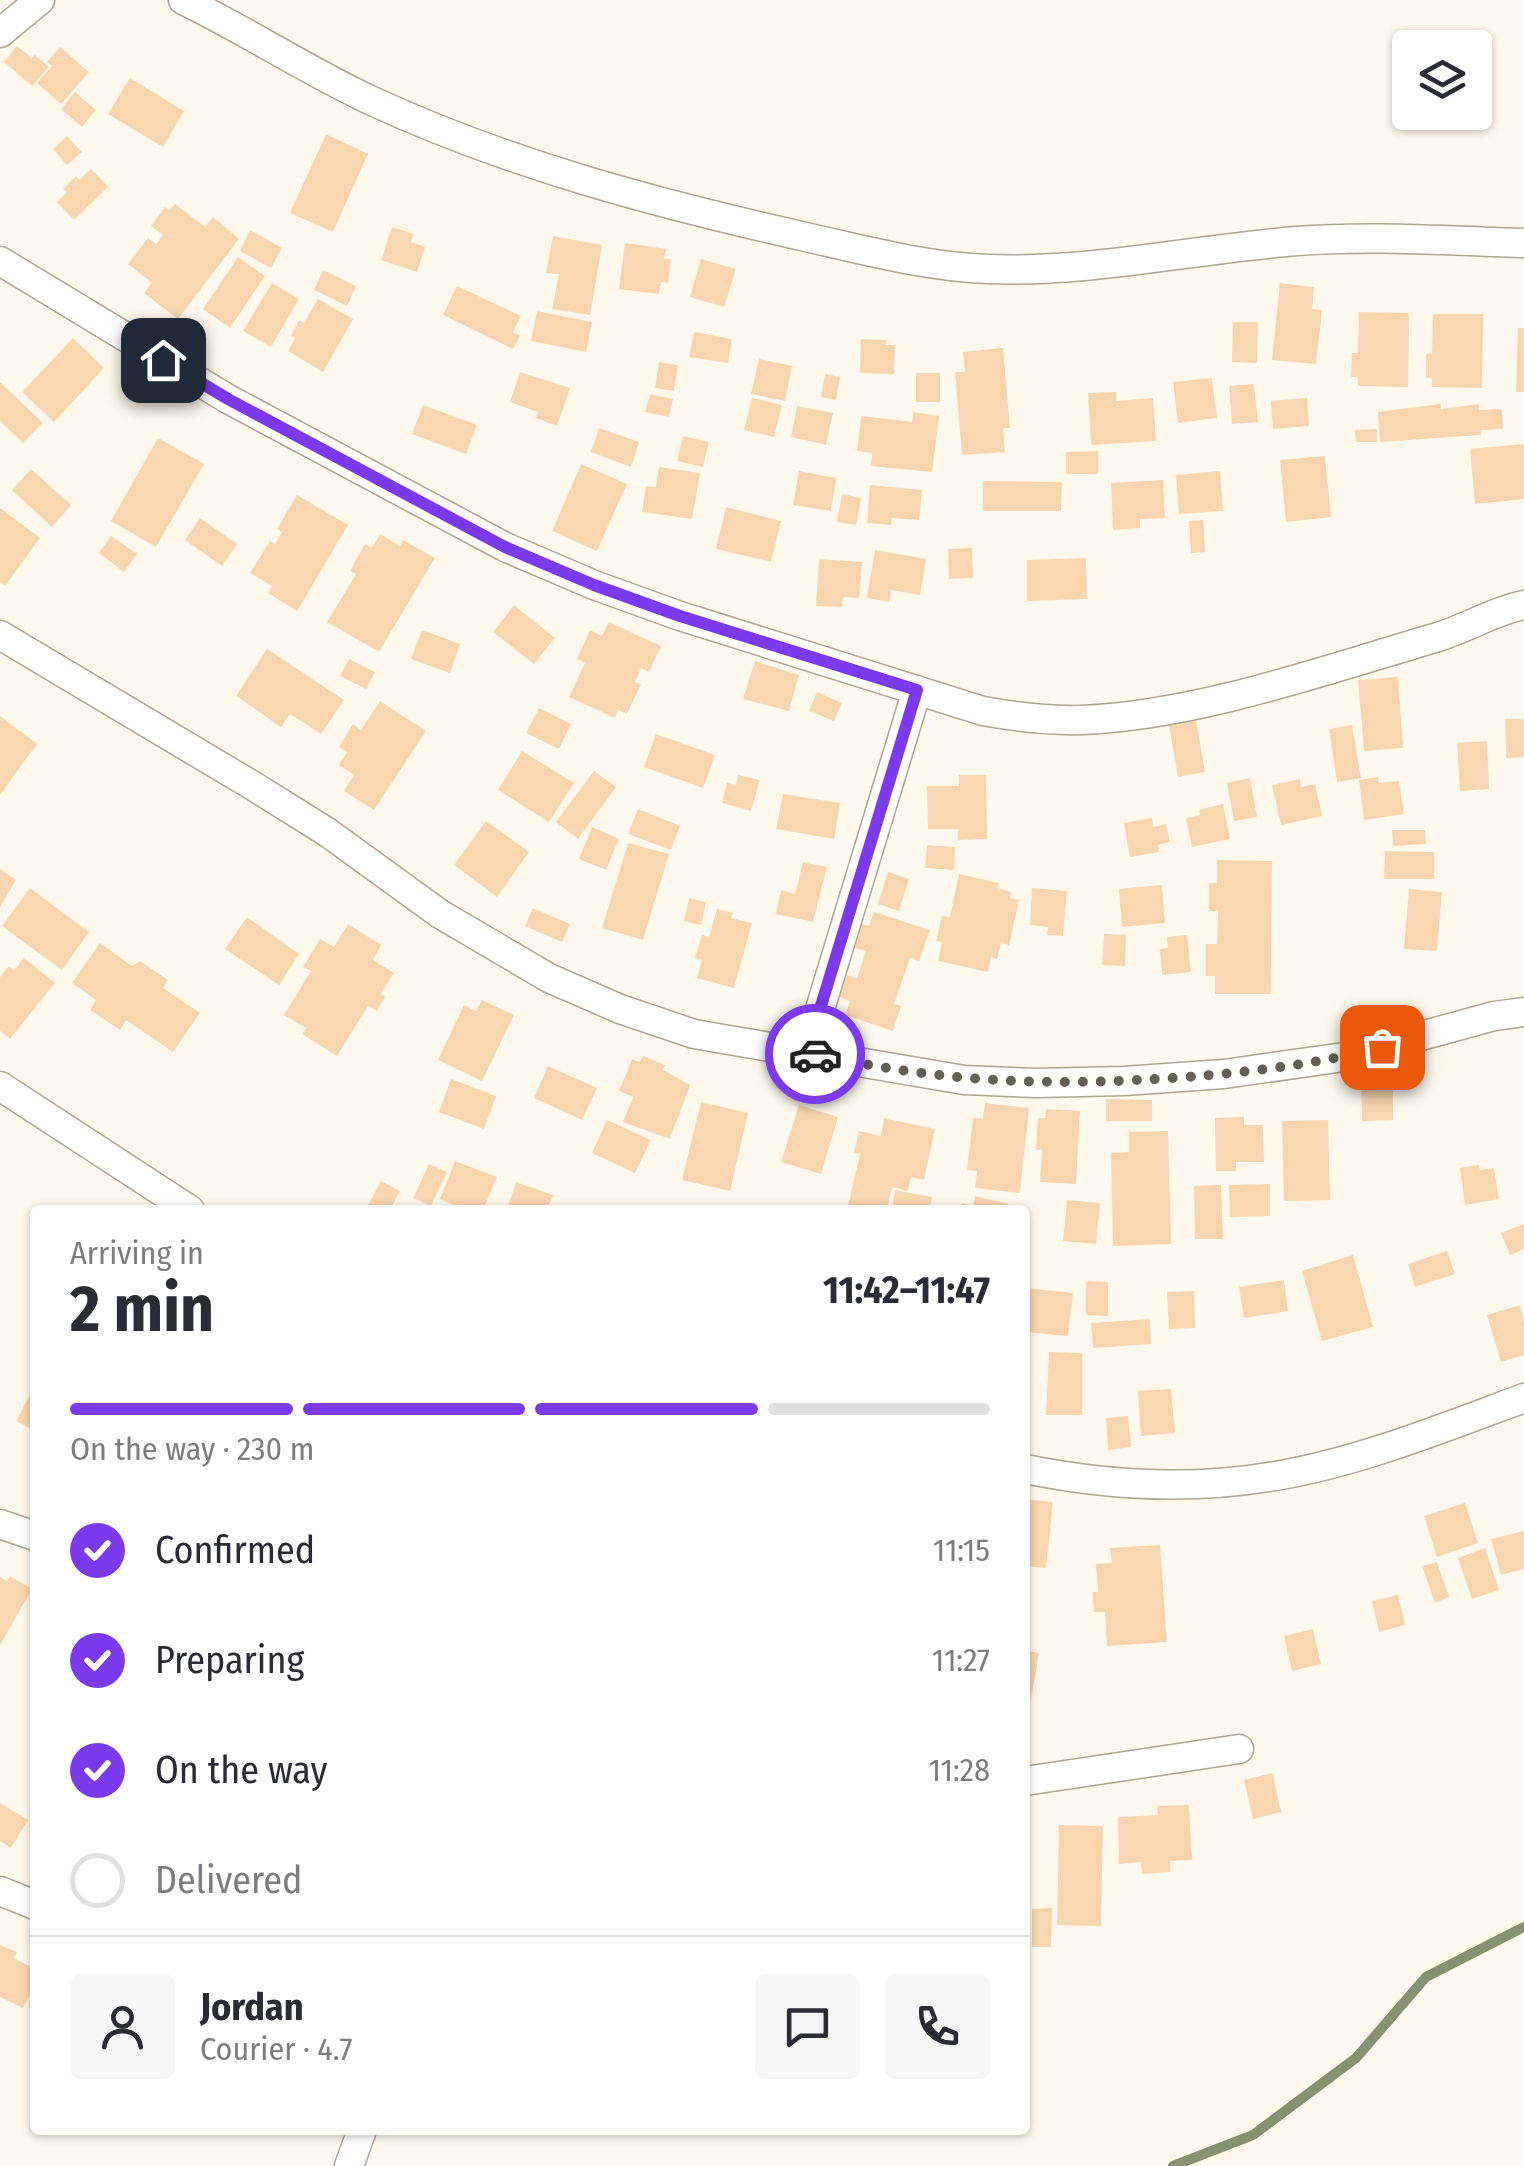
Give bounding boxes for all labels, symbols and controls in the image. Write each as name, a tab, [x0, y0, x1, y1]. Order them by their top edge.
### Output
map controls	[1392, 30, 1492, 130]
button: layers	[1392, 30, 1492, 130]
pin	[121, 318, 206, 403]
icon: home	[136, 333, 191, 388]
courier	[765, 1004, 865, 1104]
pin	[1340, 1005, 1425, 1090]
icon: bag	[1355, 1020, 1410, 1075]
icon: car	[788, 1027, 843, 1082]
text: Arriving in	[70, 1234, 204, 1272]
text: 11:42–11:47	[823, 1267, 990, 1313]
text: 2 min	[70, 1270, 214, 1348]
text: On the way · 230 m	[70, 1430, 314, 1468]
icon: check	[70, 1523, 125, 1578]
text: Confirmed	[155, 1527, 315, 1573]
text: 11:15	[933, 1531, 990, 1569]
icon: check	[70, 1633, 125, 1688]
text: Preparing	[155, 1637, 304, 1683]
text: 11:27	[932, 1641, 990, 1679]
icon: check	[70, 1743, 125, 1798]
text: On the way	[155, 1747, 327, 1793]
text: 11:28	[929, 1751, 990, 1789]
text: Delivered	[155, 1857, 302, 1903]
button: person	[70, 1974, 175, 2079]
button: chat	[755, 1974, 860, 2079]
button: phone	[885, 1974, 990, 2079]
text: Jordan	[200, 1984, 304, 2030]
text: Courier · 4.7	[200, 2030, 352, 2068]

